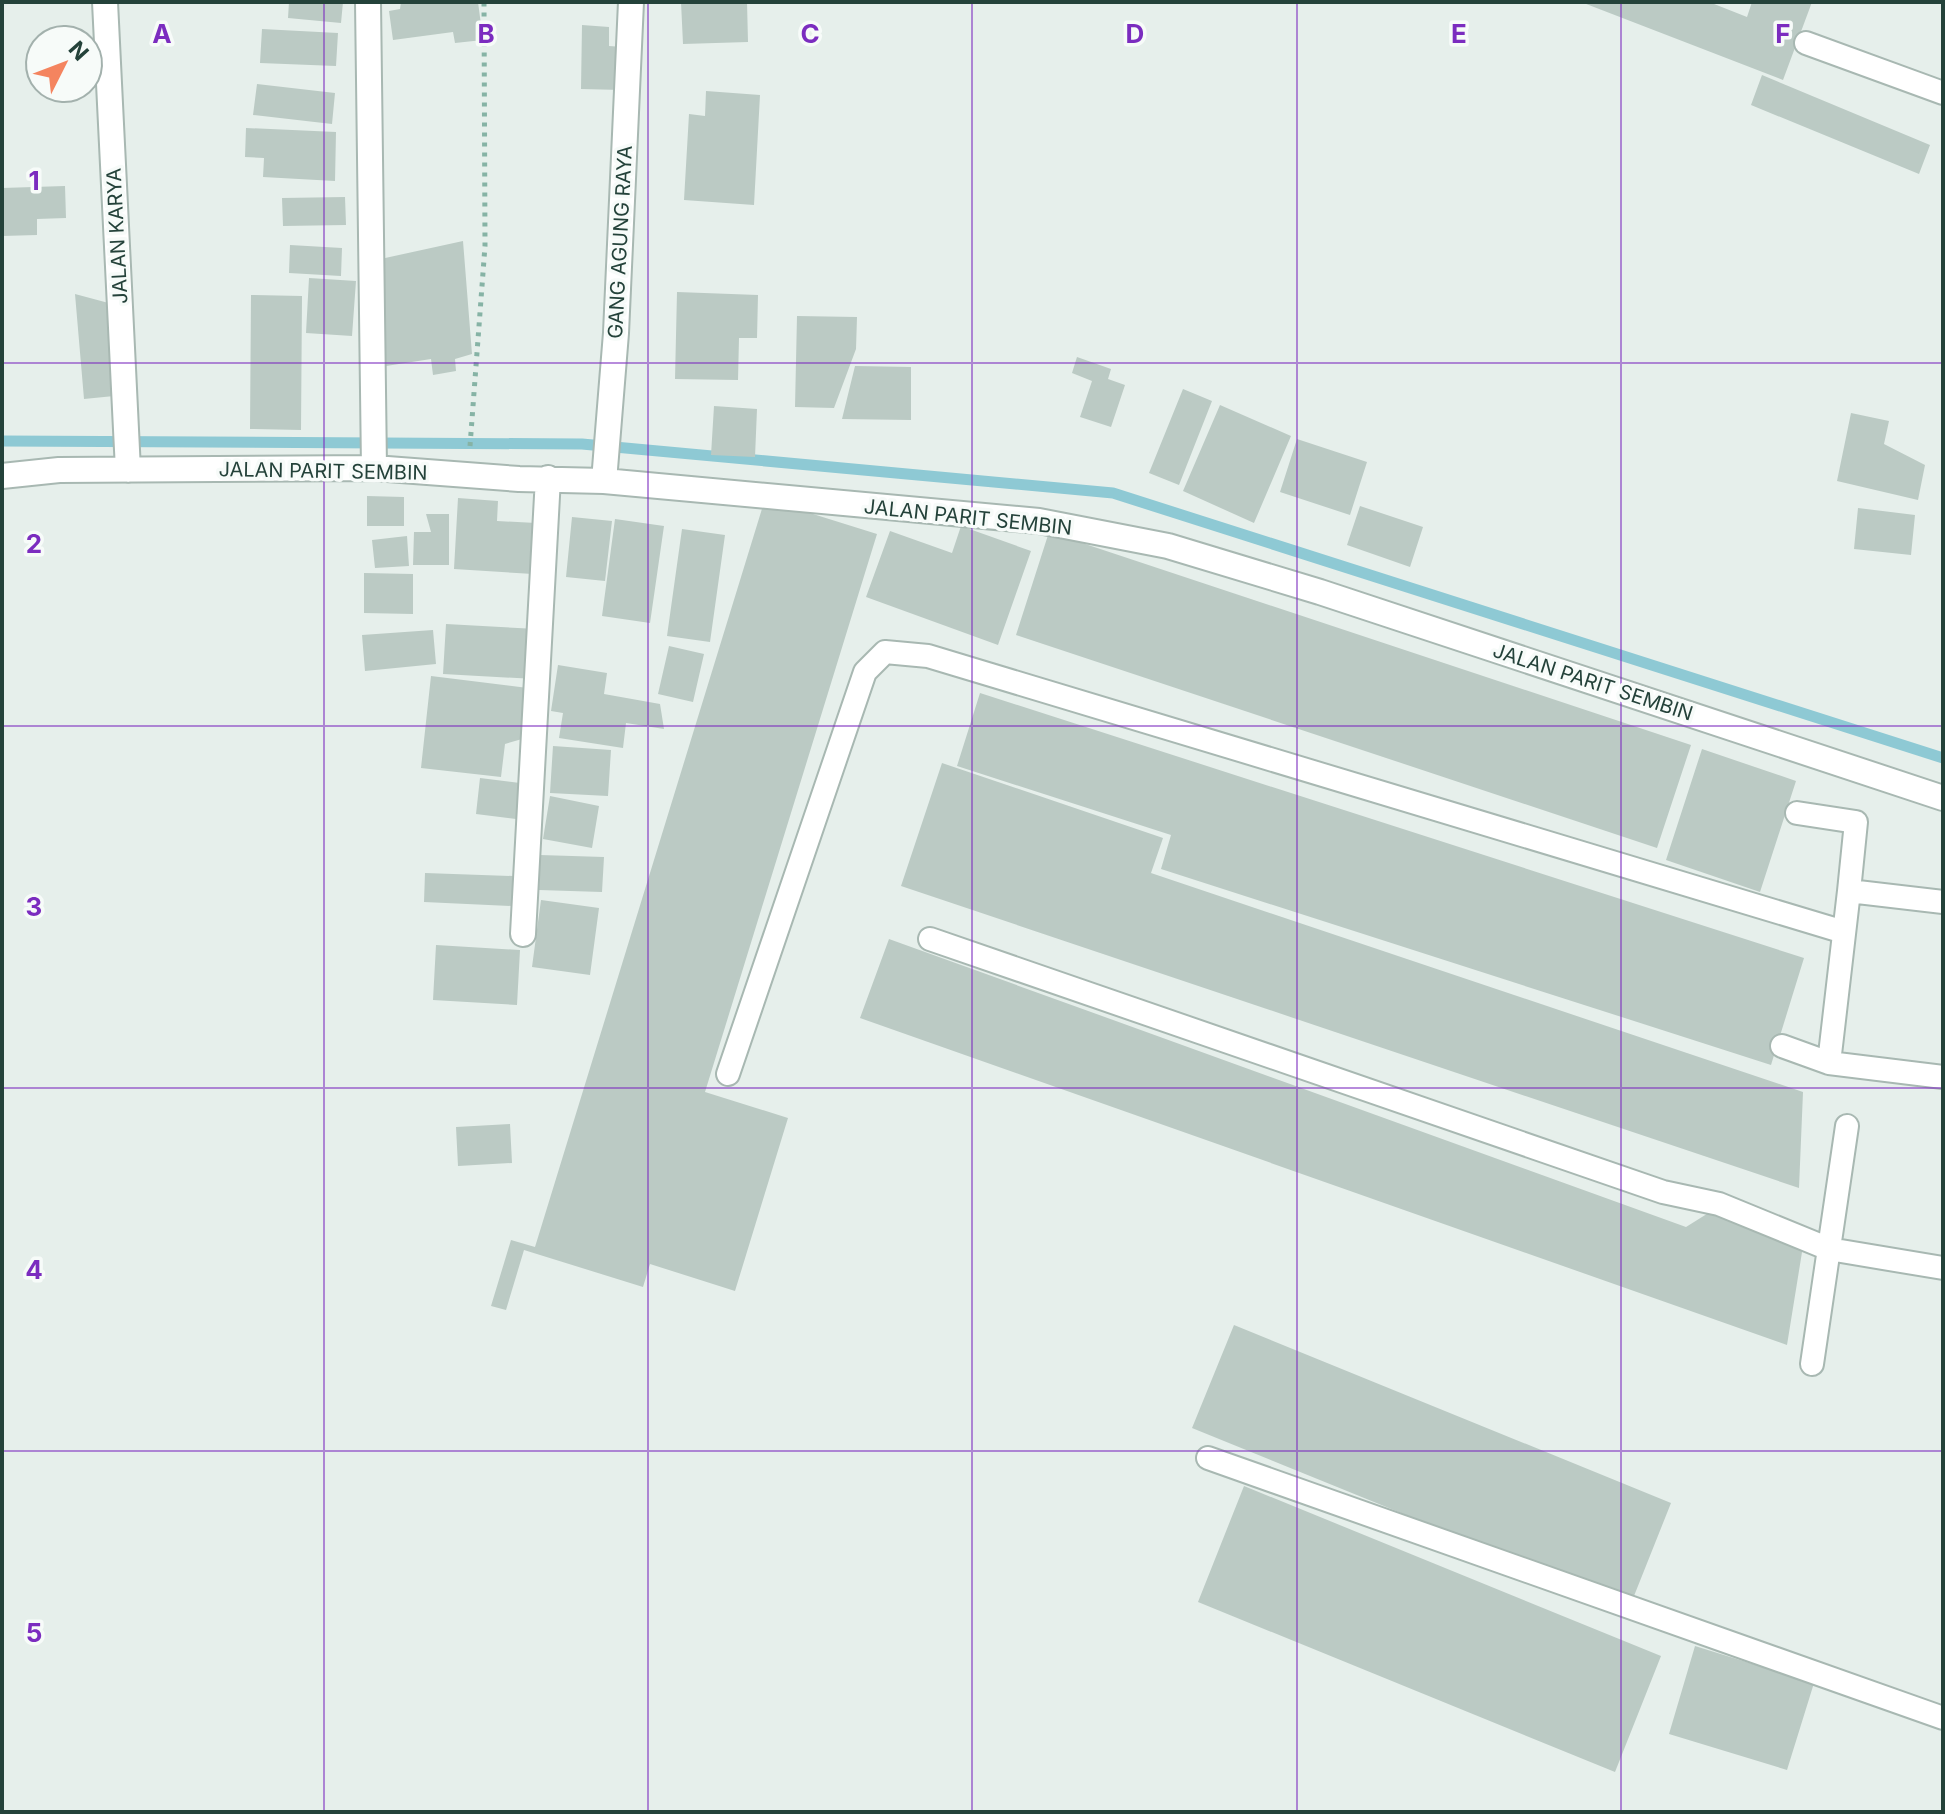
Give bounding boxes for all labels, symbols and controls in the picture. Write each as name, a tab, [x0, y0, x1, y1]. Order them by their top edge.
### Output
text: A	[152, 18, 172, 49]
text: B	[477, 18, 495, 49]
text: C	[800, 18, 820, 49]
text: D	[1126, 18, 1144, 49]
text: E	[1451, 18, 1467, 49]
text: F	[1775, 18, 1791, 49]
north arrow	[24, 24, 104, 104]
text: N	[64, 36, 94, 66]
street label: GANG AGUNG RAYA	[603, 145, 637, 339]
text: 1	[28, 165, 40, 196]
street label: JALAN KARYA	[101, 167, 133, 305]
street label: JALAN PARIT SEMBIN	[218, 457, 428, 485]
street label: JALAN PARIT SEMBIN	[863, 494, 1073, 540]
text: 2	[26, 528, 42, 559]
street label: JALAN PARIT SEMBIN	[1490, 638, 1696, 726]
text: 3	[26, 891, 42, 922]
text: 4	[25, 1254, 43, 1285]
text: 5	[26, 1617, 42, 1648]

